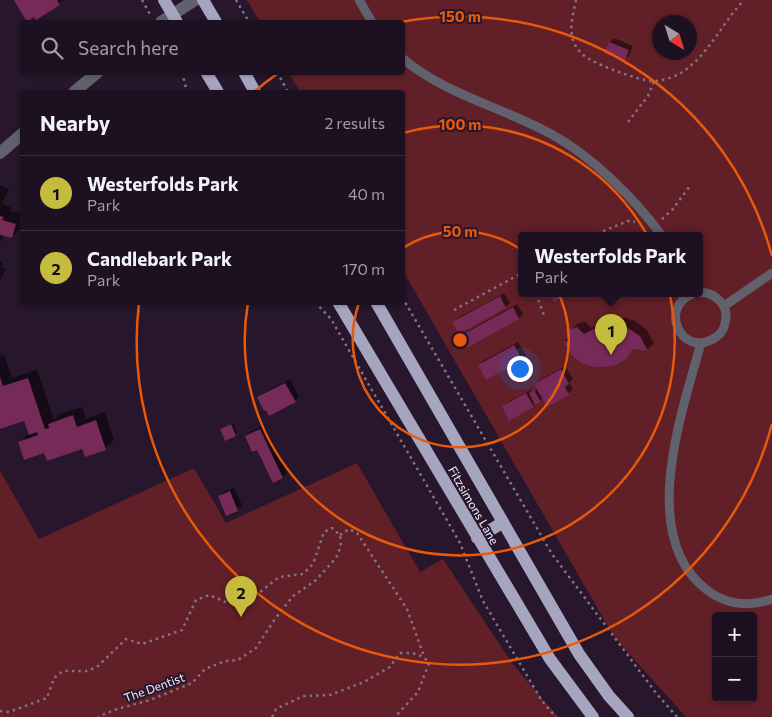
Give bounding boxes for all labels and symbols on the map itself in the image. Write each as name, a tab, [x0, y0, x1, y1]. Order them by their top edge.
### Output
text: 150 m	[439, 7, 481, 25]
north arrow	[652, 15, 697, 60]
text: 100 m	[439, 115, 481, 133]
text: 50 m	[443, 222, 477, 240]
pin: 1	[595, 314, 627, 355]
centre of rings	[451, 331, 469, 349]
your location	[507, 356, 533, 382]
street label: Fitzsimons Lane	[446, 463, 502, 547]
pin: 2	[225, 576, 257, 617]
street label: The Dentist	[122, 670, 186, 704]

